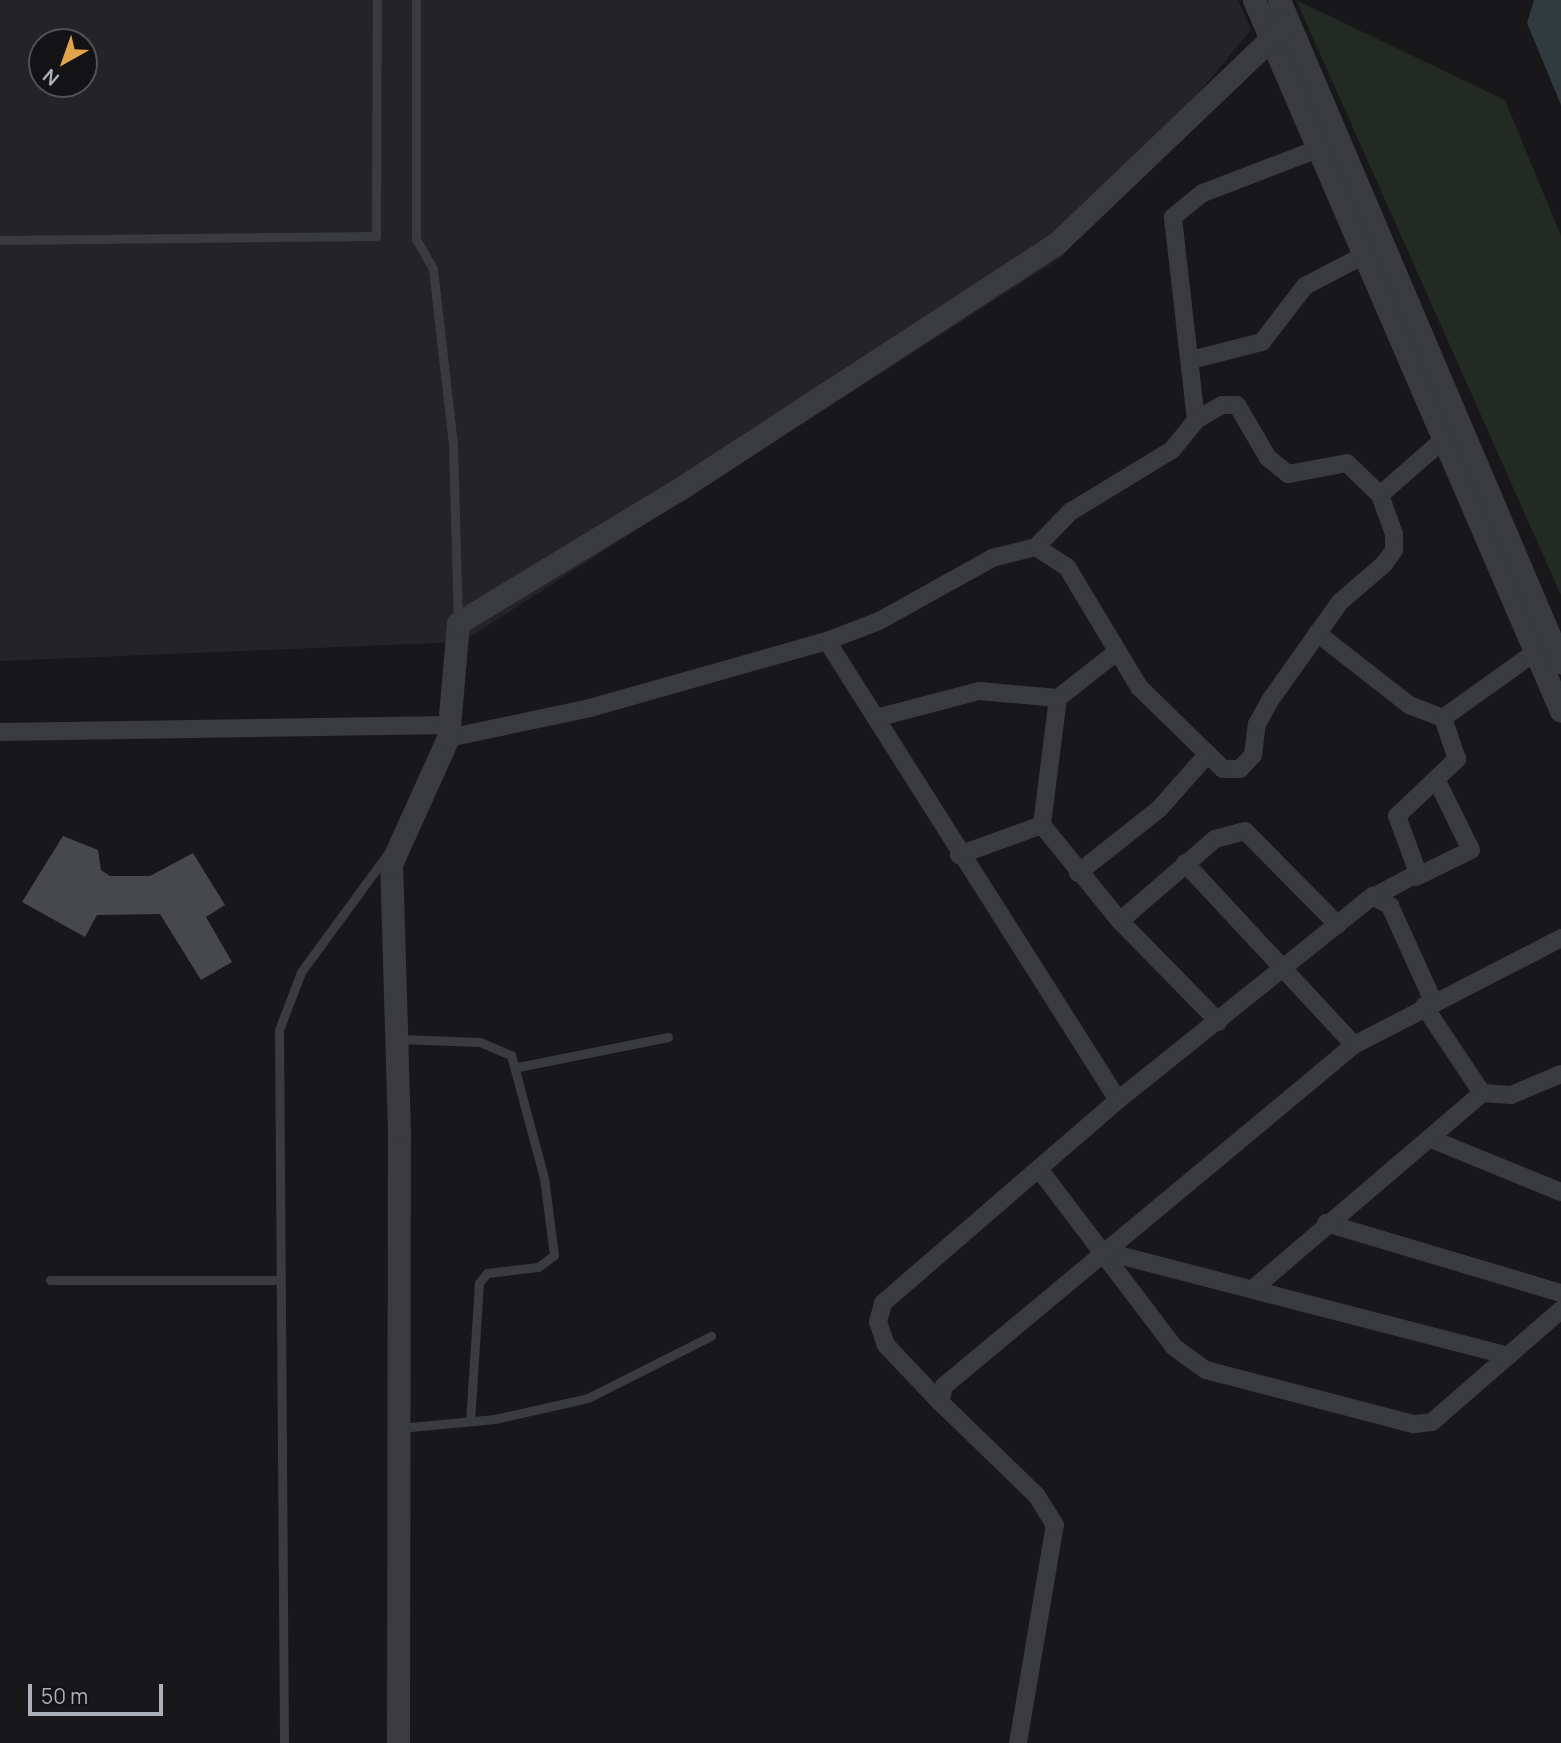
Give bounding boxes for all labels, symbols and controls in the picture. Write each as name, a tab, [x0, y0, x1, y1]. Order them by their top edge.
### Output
north arrow	[28, 28, 98, 98]
text: N	[37, 63, 64, 92]
scale bar	[32, 1670, 166, 1714]
text: 50 m	[41, 1682, 88, 1710]

